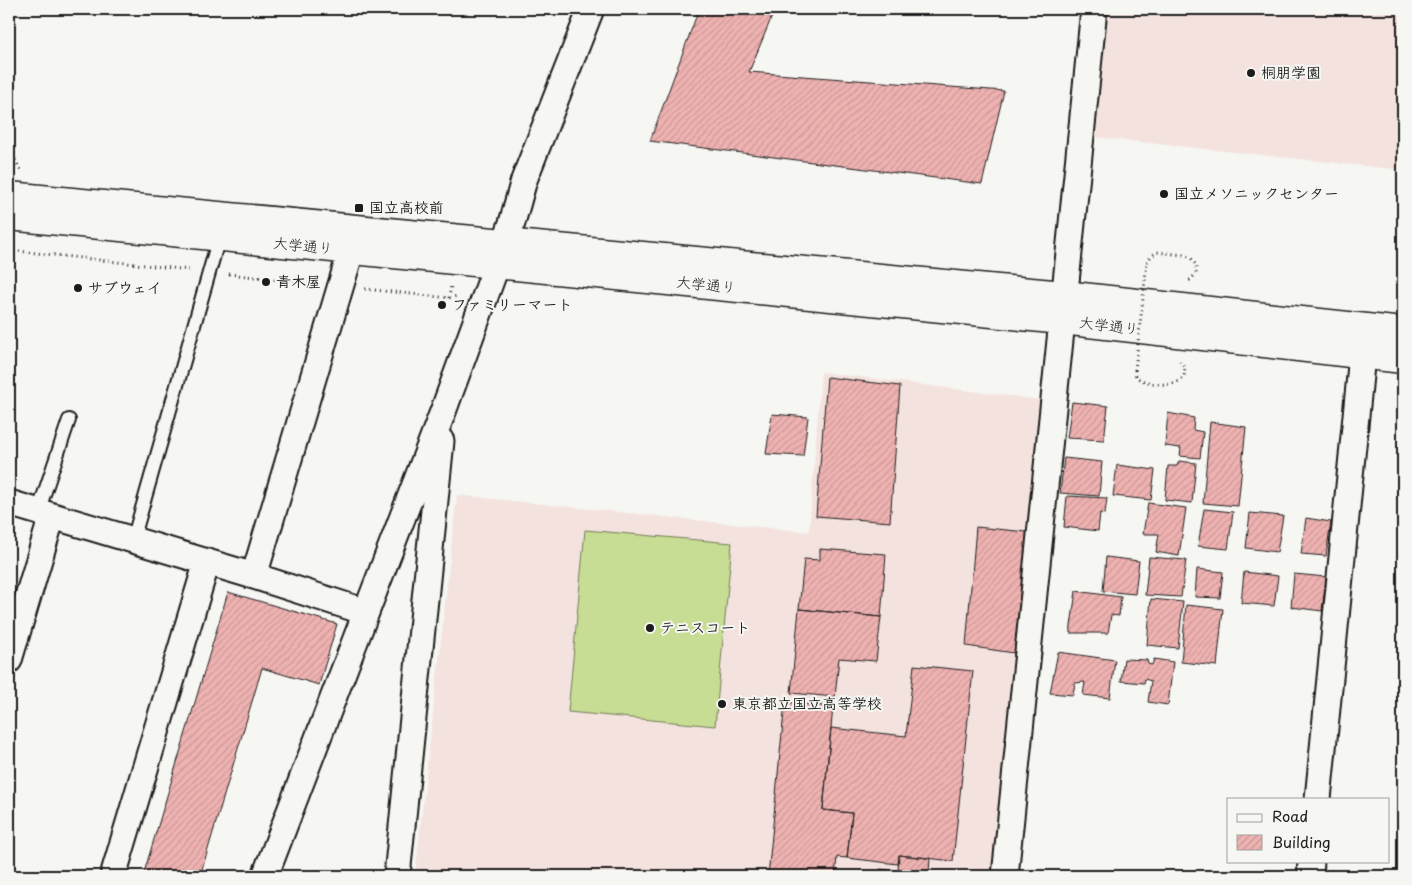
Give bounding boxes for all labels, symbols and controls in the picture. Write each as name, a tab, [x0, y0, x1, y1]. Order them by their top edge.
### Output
place label: 桐朋学園	[1261, 60, 1321, 83]
marker: 桐朋学園	[1245, 67, 1257, 79]
place label: 国立メソニックセンター	[1174, 181, 1339, 204]
marker: 国立メソニックセンター	[1158, 188, 1170, 200]
place label: 国立高校前	[369, 195, 444, 218]
marker: 国立高校前	[353, 202, 365, 214]
street label: 大学通り	[272, 230, 334, 259]
place label: 青木屋	[276, 269, 321, 292]
street label: 大学通り	[675, 269, 737, 298]
place label: サブウェイ	[88, 275, 162, 298]
marker: 青木屋	[260, 276, 272, 288]
marker: サブウェイ	[72, 282, 84, 294]
place label: ファミリーマート	[452, 292, 573, 315]
marker: ファミリーマート	[436, 299, 448, 311]
street label: 大学通り	[1078, 309, 1140, 340]
place label: テニスコート	[660, 615, 750, 638]
marker: テニスコート	[644, 622, 656, 634]
place label: 東京都立国立高等学校	[732, 691, 882, 714]
marker: 東京都立国立高等学校	[716, 698, 728, 710]
legend	[1227, 798, 1390, 862]
text: Road	[1272, 804, 1308, 827]
text: Building	[1272, 830, 1331, 853]

